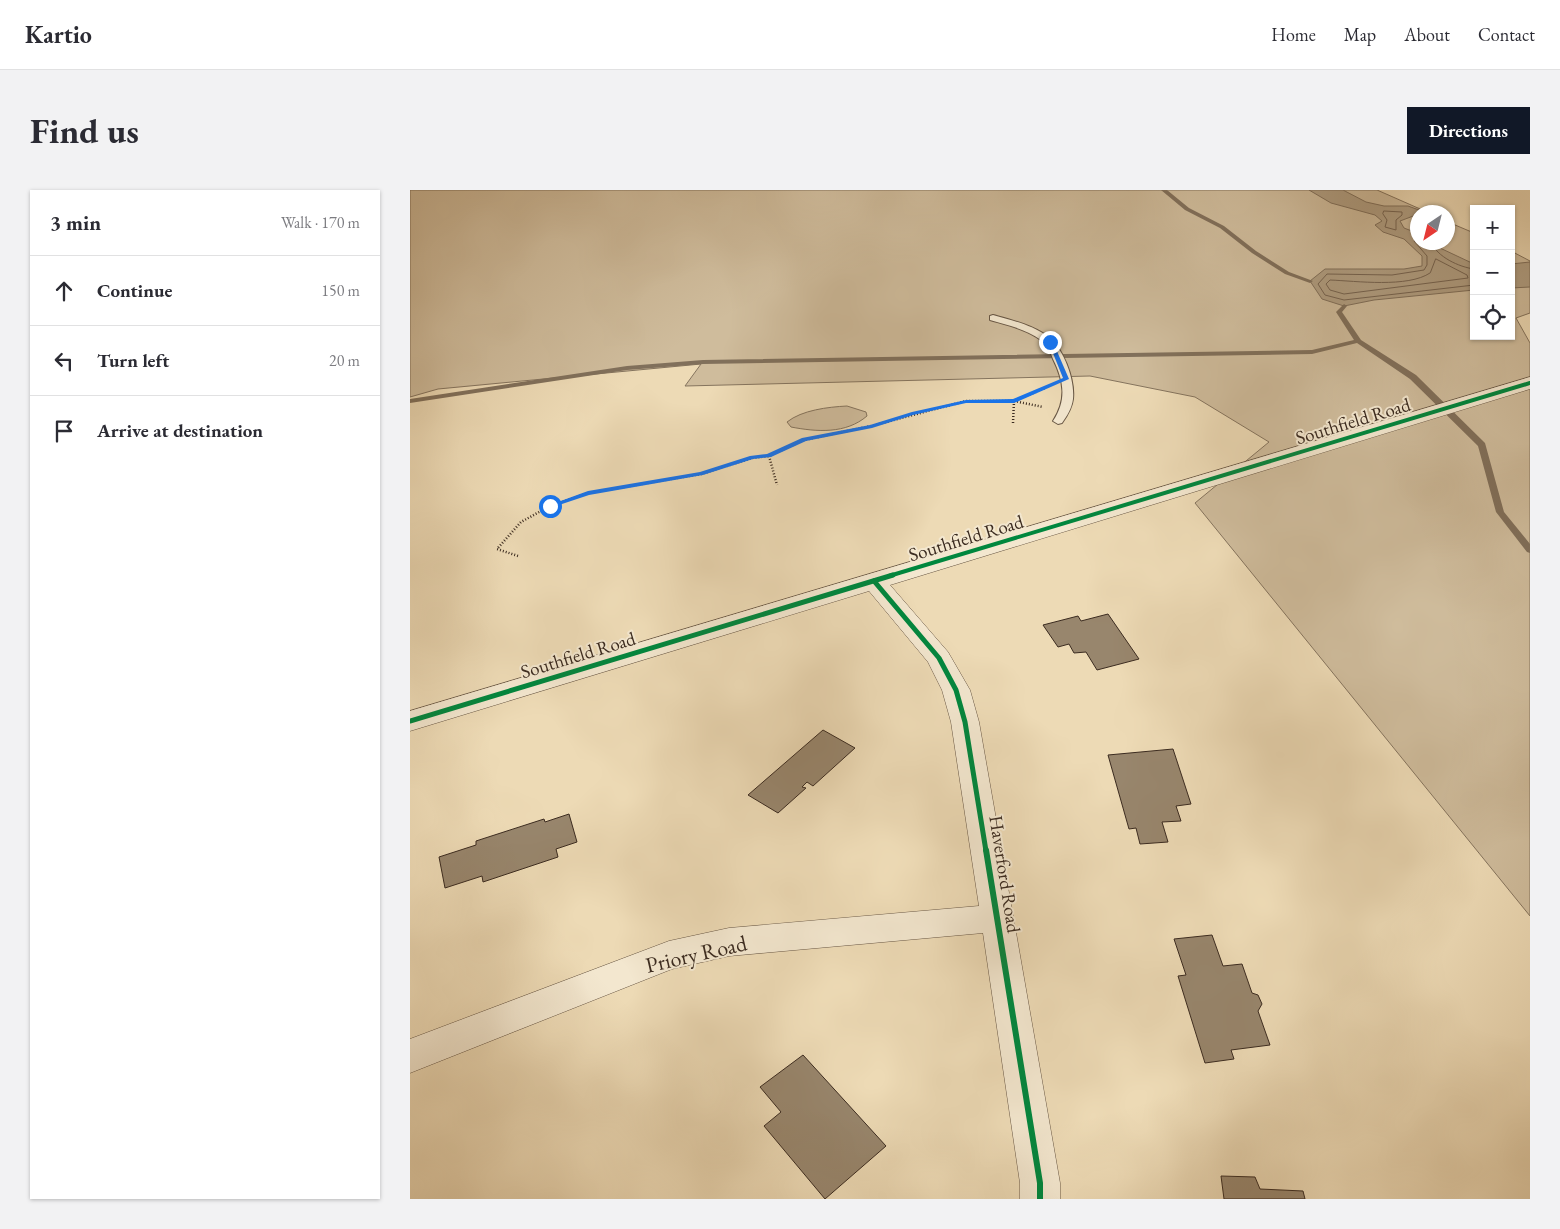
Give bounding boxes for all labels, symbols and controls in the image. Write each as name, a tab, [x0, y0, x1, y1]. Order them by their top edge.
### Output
text: Kartio	[25, 19, 92, 50]
text: Home	[1271, 23, 1316, 46]
text: Map	[1344, 23, 1376, 46]
text: About	[1404, 23, 1450, 46]
text: Contact	[1478, 23, 1535, 46]
button: Directions	[1407, 107, 1530, 154]
text: Find us	[30, 108, 139, 153]
north arrow	[1410, 205, 1455, 250]
map controls	[1470, 205, 1515, 340]
button: +	[1470, 205, 1515, 250]
text: 3 min	[50, 209, 101, 236]
text: Walk · 170 m	[281, 212, 360, 233]
button: −	[1470, 250, 1515, 295]
icon: ahead	[50, 277, 78, 305]
text: Continue	[97, 278, 172, 303]
text: 150 m	[321, 280, 360, 301]
button: locate	[1470, 295, 1515, 340]
route end	[1039, 331, 1062, 354]
icon: left	[50, 347, 78, 375]
text: Turn left	[97, 348, 169, 373]
text: 20 m	[329, 350, 360, 371]
street label: Southfield Road	[1292, 392, 1414, 450]
icon: arrive	[50, 417, 78, 445]
text: Arrive at destination	[97, 418, 263, 443]
route start	[539, 495, 562, 518]
street label: Southfield Road	[905, 509, 1027, 567]
street label: Southfield Road	[517, 626, 639, 684]
street label: Haverford Road	[983, 813, 1027, 935]
street label: Priory Road	[642, 928, 750, 980]

